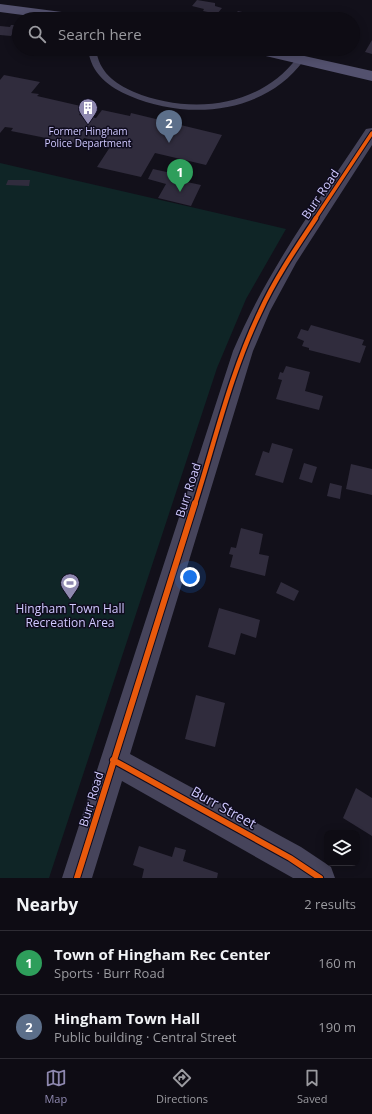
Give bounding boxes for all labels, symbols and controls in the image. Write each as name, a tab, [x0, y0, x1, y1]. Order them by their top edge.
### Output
search box	[12, 12, 360, 56]
icon: search	[26, 23, 48, 45]
text: Search here	[58, 24, 142, 44]
building icon: Former Hingham Police Department	[77, 97, 99, 125]
pin: 2	[156, 110, 182, 143]
place label: Former Hingham Police Department	[45, 124, 132, 150]
pin: 1	[167, 159, 193, 192]
street label: Burr Road	[297, 166, 343, 222]
street label: Burr Road	[171, 460, 205, 520]
your location	[180, 567, 200, 587]
sports icon: Hingham Town Hall Recreation Area	[59, 572, 81, 600]
place label: Hingham Town Hall Recreation Area	[15, 600, 125, 631]
street label: Burr Road	[75, 769, 107, 829]
street label: Burr Street	[188, 781, 260, 833]
map controls	[324, 830, 360, 866]
button: layers	[324, 830, 360, 866]
text: Nearby	[16, 893, 78, 916]
text: 2 results	[304, 895, 356, 913]
text: Town of Hingham Rec Center	[54, 944, 270, 964]
text: 1	[25, 954, 33, 972]
text: 160 m	[318, 954, 356, 972]
text: Sports · Burr Road	[54, 964, 165, 982]
text: Hingham Town Hall	[54, 1008, 200, 1028]
text: 2	[25, 1018, 33, 1036]
text: 190 m	[318, 1018, 356, 1036]
text: Public building · Central Street	[54, 1028, 236, 1046]
tab: Map	[44, 1067, 67, 1106]
tab: Directions	[156, 1067, 208, 1106]
tab: Saved	[297, 1067, 328, 1106]

